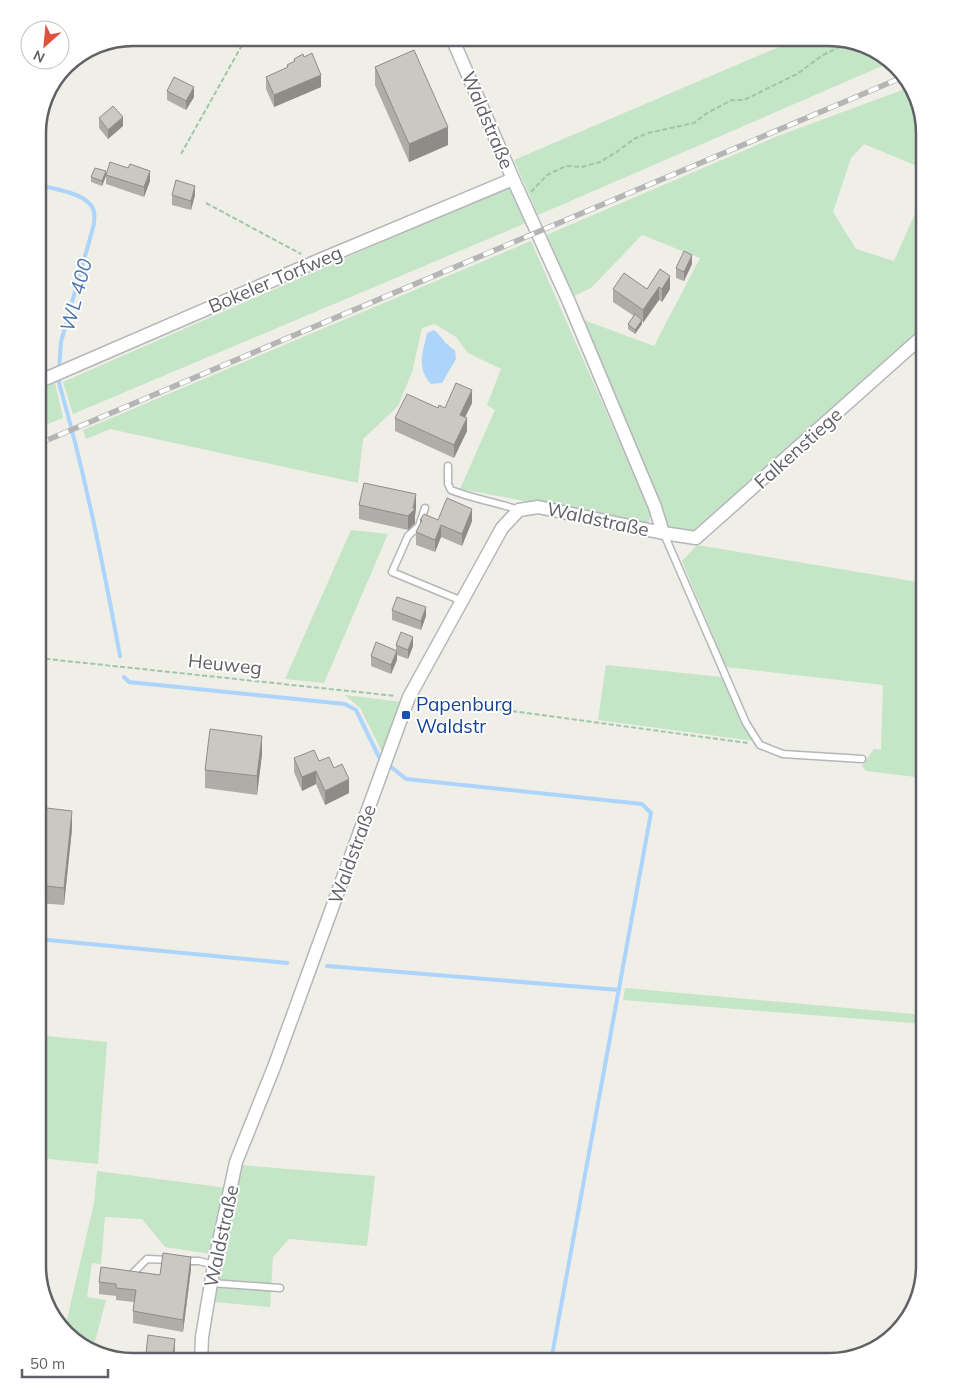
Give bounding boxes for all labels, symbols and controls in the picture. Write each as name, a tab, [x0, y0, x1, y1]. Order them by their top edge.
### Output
north arrow	[20, 20, 70, 70]
text: N	[30, 46, 48, 67]
street label: Waldstraße	[457, 67, 519, 173]
street label: Bokeler Torfweg	[204, 240, 346, 318]
water label: WL 400	[54, 256, 97, 334]
street label: Falkenstiege	[749, 402, 847, 494]
street label: Waldstraße	[545, 496, 651, 542]
street label: Heuweg	[187, 648, 263, 680]
place label: Papenburg Waldstr	[416, 692, 513, 738]
marker: Papenburg Waldstr	[400, 709, 412, 721]
street label: Waldstraße	[323, 801, 381, 907]
street label: Waldstraße	[198, 1183, 244, 1289]
scale bar	[22, 1346, 109, 1378]
text: 50 m	[30, 1354, 65, 1373]

